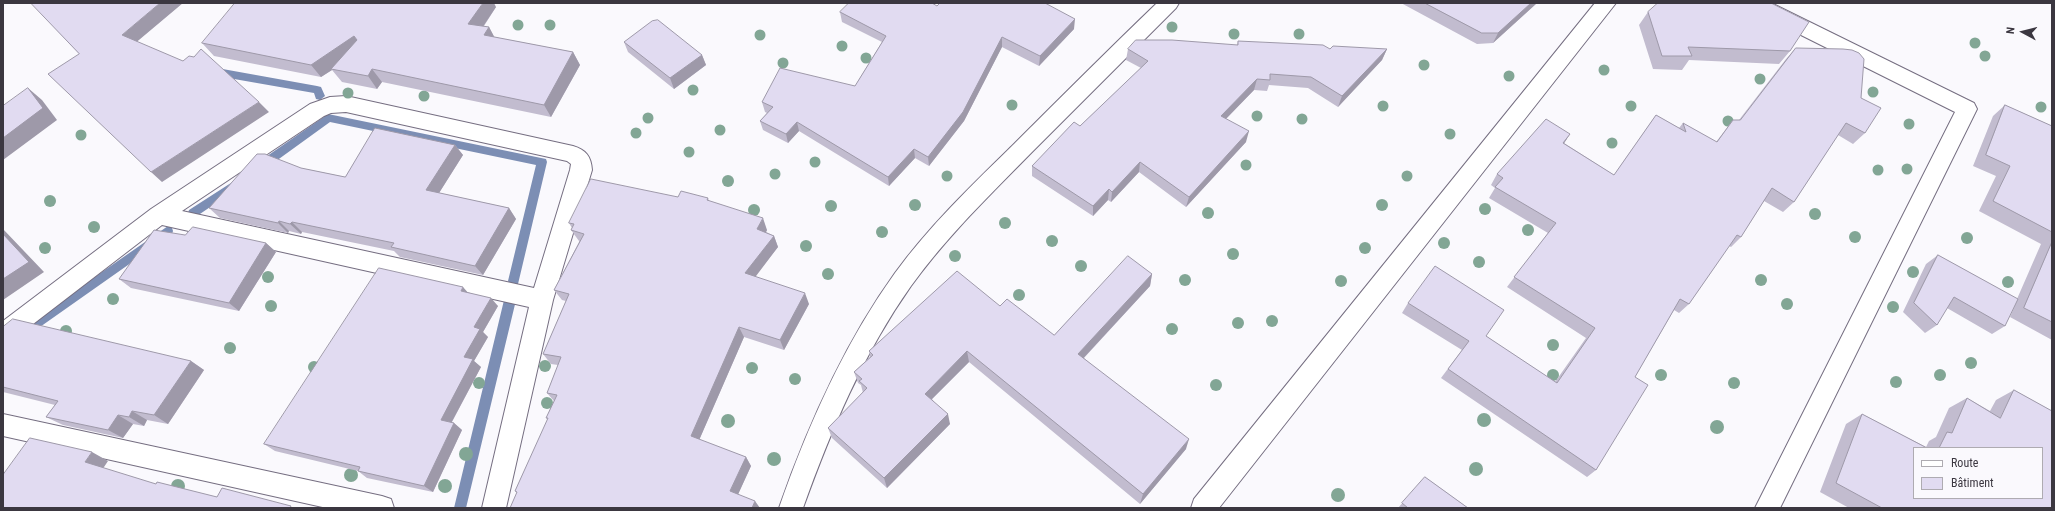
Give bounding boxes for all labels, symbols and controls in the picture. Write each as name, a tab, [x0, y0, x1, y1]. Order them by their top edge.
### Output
north arrow	[2003, 12, 2043, 52]
text: N	[2004, 26, 2017, 35]
legend	[1913, 447, 2043, 499]
text: Route	[1951, 456, 1978, 470]
text: Bâtiment	[1951, 476, 1994, 490]

